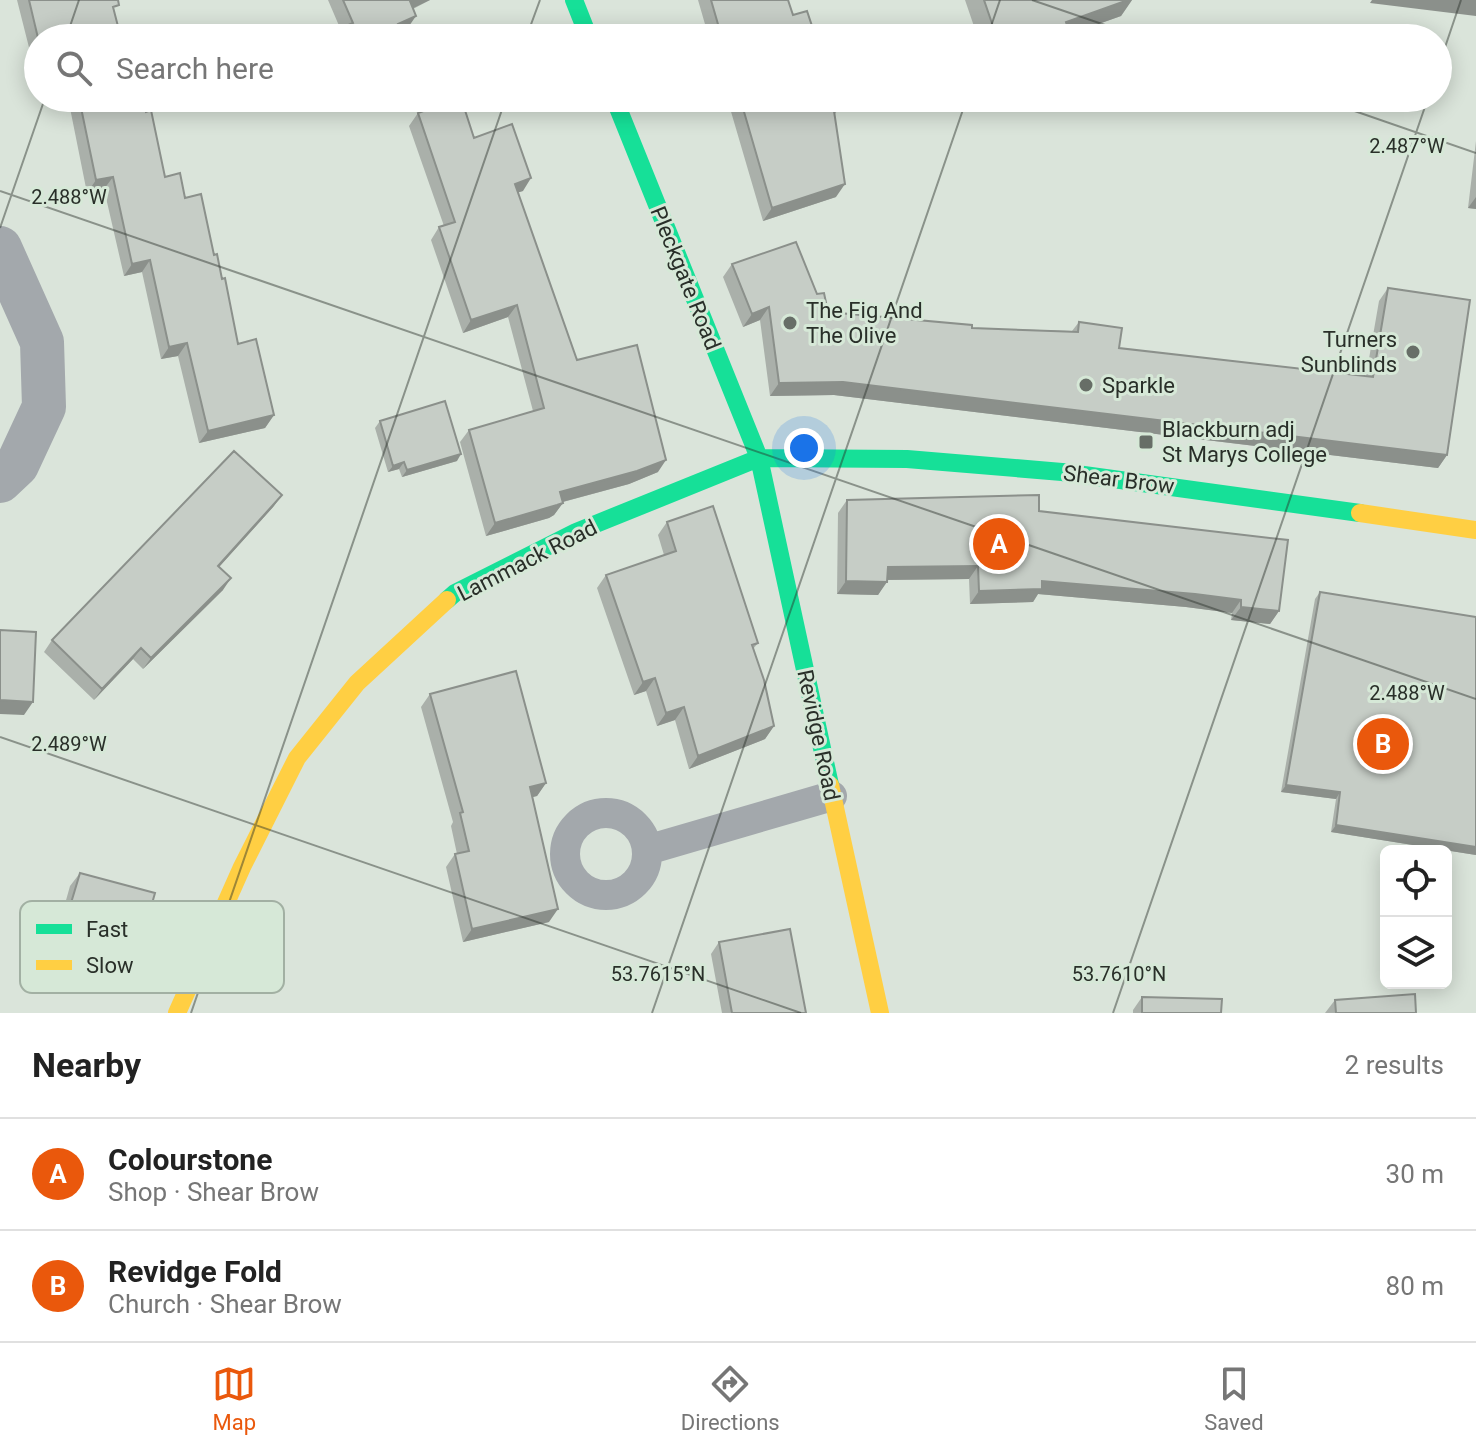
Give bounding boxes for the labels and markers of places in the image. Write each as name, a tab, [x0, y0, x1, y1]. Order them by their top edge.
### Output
place label: The Fig And The Olive	[806, 298, 923, 348]
marker: The Fig And The Olive	[781, 314, 799, 332]
place label: Turners Sunblinds	[1301, 327, 1397, 377]
marker: Turners Sunblinds	[1404, 343, 1422, 361]
place label: Sparkle	[1102, 373, 1175, 398]
marker: Sparkle	[1077, 376, 1095, 394]
place label: Blackburn adj St Marys College	[1162, 417, 1327, 467]
marker: Blackburn adj St Marys College	[1137, 433, 1155, 451]
pin: A	[973, 514, 1025, 574]
pin: B	[1357, 714, 1409, 774]

